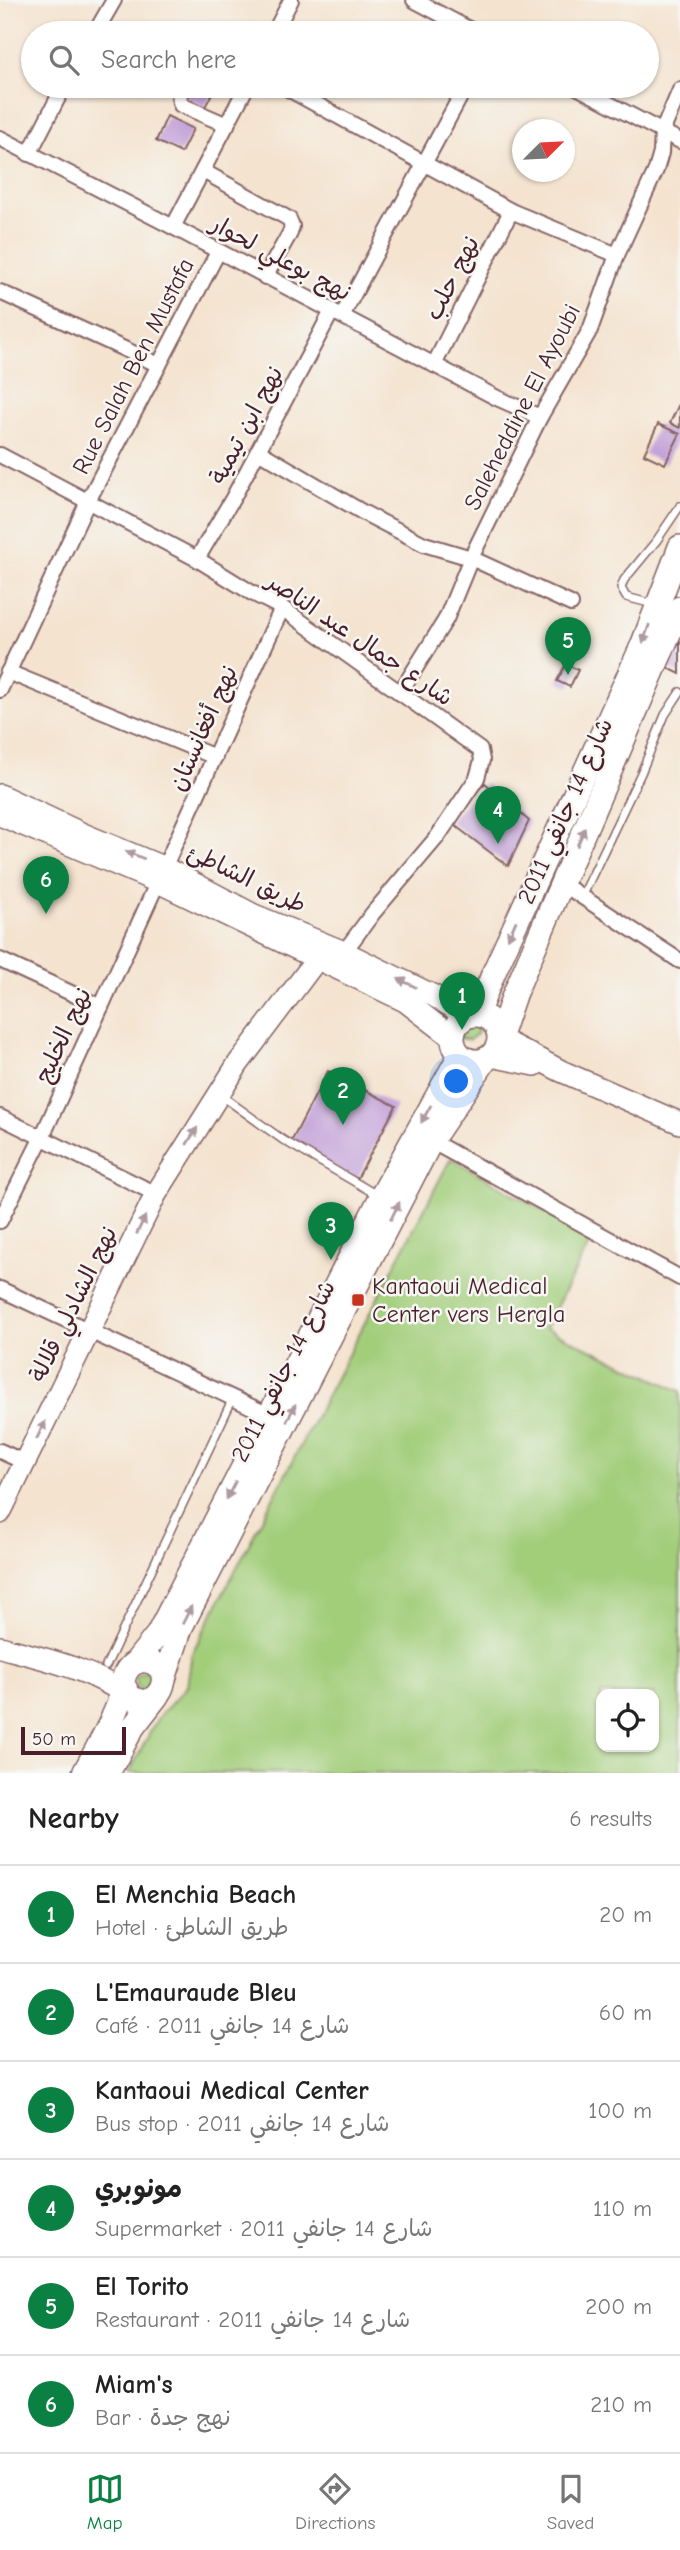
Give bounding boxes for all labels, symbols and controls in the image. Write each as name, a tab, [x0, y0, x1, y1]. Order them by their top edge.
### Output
search box	[21, 21, 659, 98]
icon: search	[45, 41, 83, 79]
text: Search here	[101, 45, 236, 75]
north arrow	[512, 119, 575, 182]
street label: نهج بوعلي لحوار	[201, 208, 356, 313]
street label: نهج حلب	[419, 231, 487, 326]
street label: Rue Salah Ben Mustafa	[66, 253, 200, 479]
street label: Saleheddine El Ayoubi	[458, 299, 586, 515]
street label: نهج ابن تيمية	[203, 361, 291, 490]
street label: شارع جمال عبد الناصر	[258, 565, 458, 714]
pin: 5	[545, 617, 591, 675]
one-way arrow	[640, 624, 651, 645]
street label: نهج أفغانستان	[162, 661, 245, 796]
street label: شارع 14 جانفي 2011	[511, 714, 625, 911]
pin: 4	[475, 786, 521, 844]
one-way arrow	[576, 826, 587, 847]
street label: طريق الشاطئ	[183, 837, 311, 920]
one-way arrow	[124, 850, 145, 861]
pin: 6	[23, 856, 69, 914]
one-way arrow	[507, 920, 518, 941]
pin: 1	[439, 972, 485, 1030]
one-way arrow	[397, 978, 417, 989]
street label: نهج الخليج	[29, 983, 99, 1088]
your location	[439, 1064, 473, 1098]
pin: 2	[320, 1067, 366, 1125]
one-way arrow	[420, 1104, 432, 1124]
one-way arrow	[185, 1126, 198, 1146]
one-way arrow	[389, 1200, 401, 1220]
pin: 3	[308, 1202, 354, 1260]
one-way arrow	[135, 1215, 146, 1235]
street label: نهج الشادلي قلالة	[23, 1222, 129, 1389]
place label: Kantaoui Medical Center vers Hergla	[372, 1272, 565, 1328]
street label: شارع 14 جانفي 2011	[225, 1275, 347, 1470]
marker: Kantaoui Medical Center vers Hergla	[350, 1292, 366, 1308]
one-way arrow	[285, 1403, 297, 1423]
one-way arrow	[36, 1420, 47, 1440]
one-way arrow	[225, 1480, 236, 1500]
one-way arrow	[181, 1605, 193, 1625]
map controls	[596, 1689, 659, 1752]
button: locate	[596, 1689, 659, 1752]
scale bar	[21, 1724, 126, 1756]
text: 50 m	[32, 1728, 76, 1750]
text: Nearby	[28, 1801, 119, 1836]
text: 6 results	[569, 1805, 652, 1832]
text: El Menchia Beach	[95, 1880, 296, 1910]
text: 1	[46, 1901, 56, 1928]
text: 20 m	[599, 1901, 652, 1928]
text: Hotel · طريق الشاطئ	[95, 1914, 289, 1941]
text: L'Emauraude Bleu	[95, 1978, 297, 2008]
text: 2	[45, 1999, 57, 2026]
text: 60 m	[599, 1999, 652, 2026]
text: Café · شارع 14 جانفي 2011	[95, 2012, 350, 2039]
text: Kantaoui Medical Center	[95, 2076, 369, 2106]
text: 3	[45, 2097, 57, 2124]
text: 100 m	[588, 2097, 652, 2124]
text: Bus stop · شارع 14 جانفي 2011	[95, 2110, 390, 2137]
text: مونوبري	[95, 2174, 182, 2204]
text: 4	[46, 2195, 56, 2222]
text: 110 m	[593, 2195, 652, 2222]
text: Supermarket · شارع 14 جانفي 2011	[95, 2215, 432, 2242]
text: El Torito	[95, 2272, 189, 2302]
text: 5	[45, 2293, 57, 2320]
text: 200 m	[585, 2293, 652, 2320]
text: Restaurant · شارع 14 جانفي 2011	[95, 2306, 410, 2333]
text: Miam's	[95, 2370, 173, 2400]
text: 6	[45, 2391, 57, 2418]
text: 210 m	[590, 2391, 652, 2418]
text: Bar · نهج جدة	[95, 2404, 231, 2431]
tab: Map	[86, 2470, 124, 2534]
tab: Directions	[295, 2470, 375, 2534]
tab: Saved	[547, 2470, 594, 2534]

